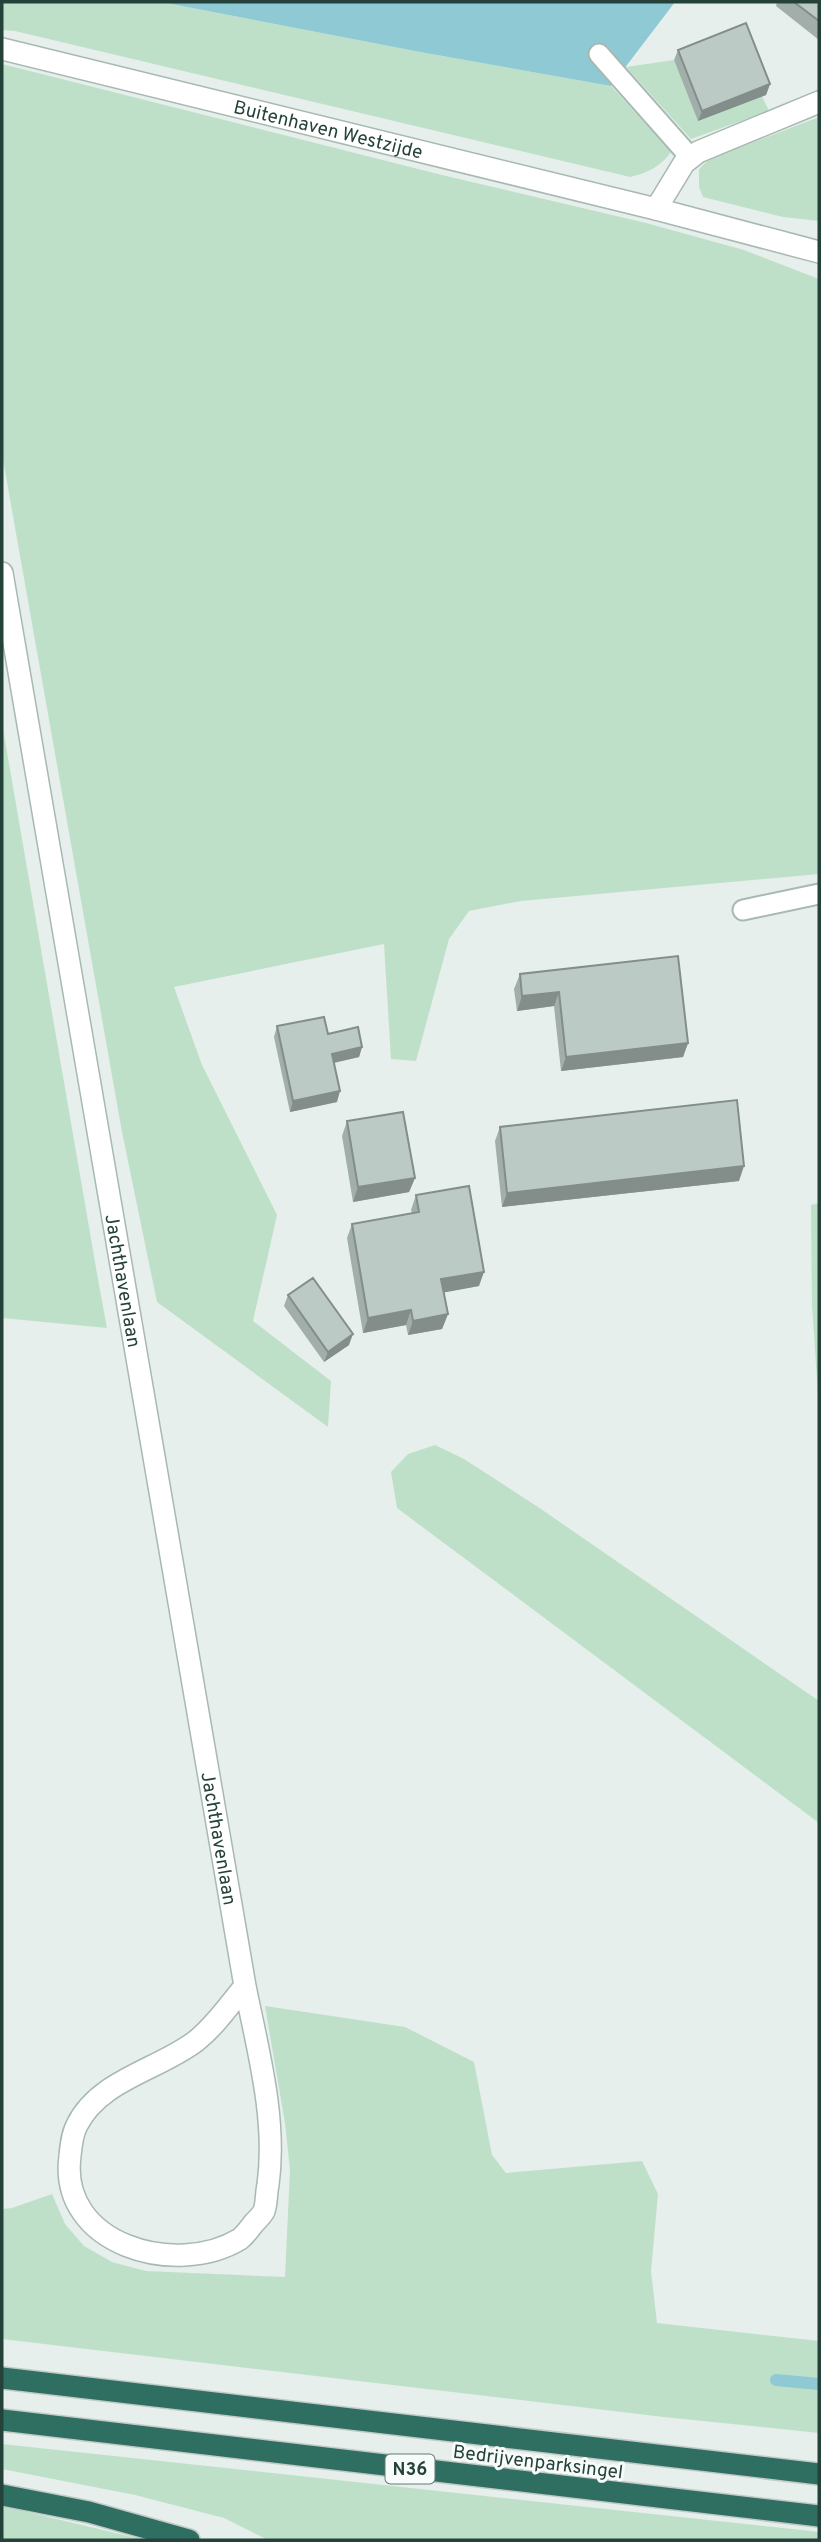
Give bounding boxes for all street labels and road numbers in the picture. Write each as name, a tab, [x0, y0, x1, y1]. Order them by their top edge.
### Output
street label: Buitenhaven Westzijde	[231, 96, 425, 165]
street label: Jachthavenlaan	[98, 1212, 145, 1349]
street label: Jachthavenlaan	[194, 1770, 241, 1907]
street label: Bedrijvenparksingel	[451, 2441, 624, 2485]
road number: N36	[386, 2454, 434, 2484]

